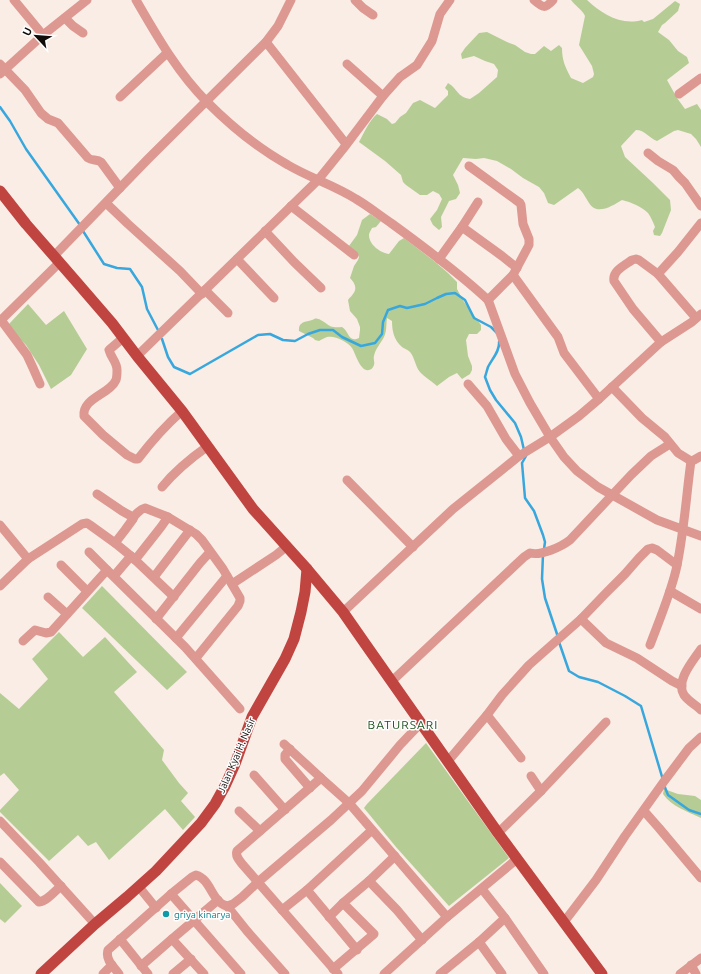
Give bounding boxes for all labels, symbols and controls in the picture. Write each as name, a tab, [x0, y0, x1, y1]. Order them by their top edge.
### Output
north arrow	[16, 16, 56, 56]
text: U	[20, 26, 34, 38]
street label: Jalan Kyai H. Nasir	[216, 716, 257, 795]
district label: BATURSARI	[368, 718, 438, 731]
marker: griya kinarya	[161, 909, 171, 919]
place label: griya kinarya	[174, 909, 230, 920]

